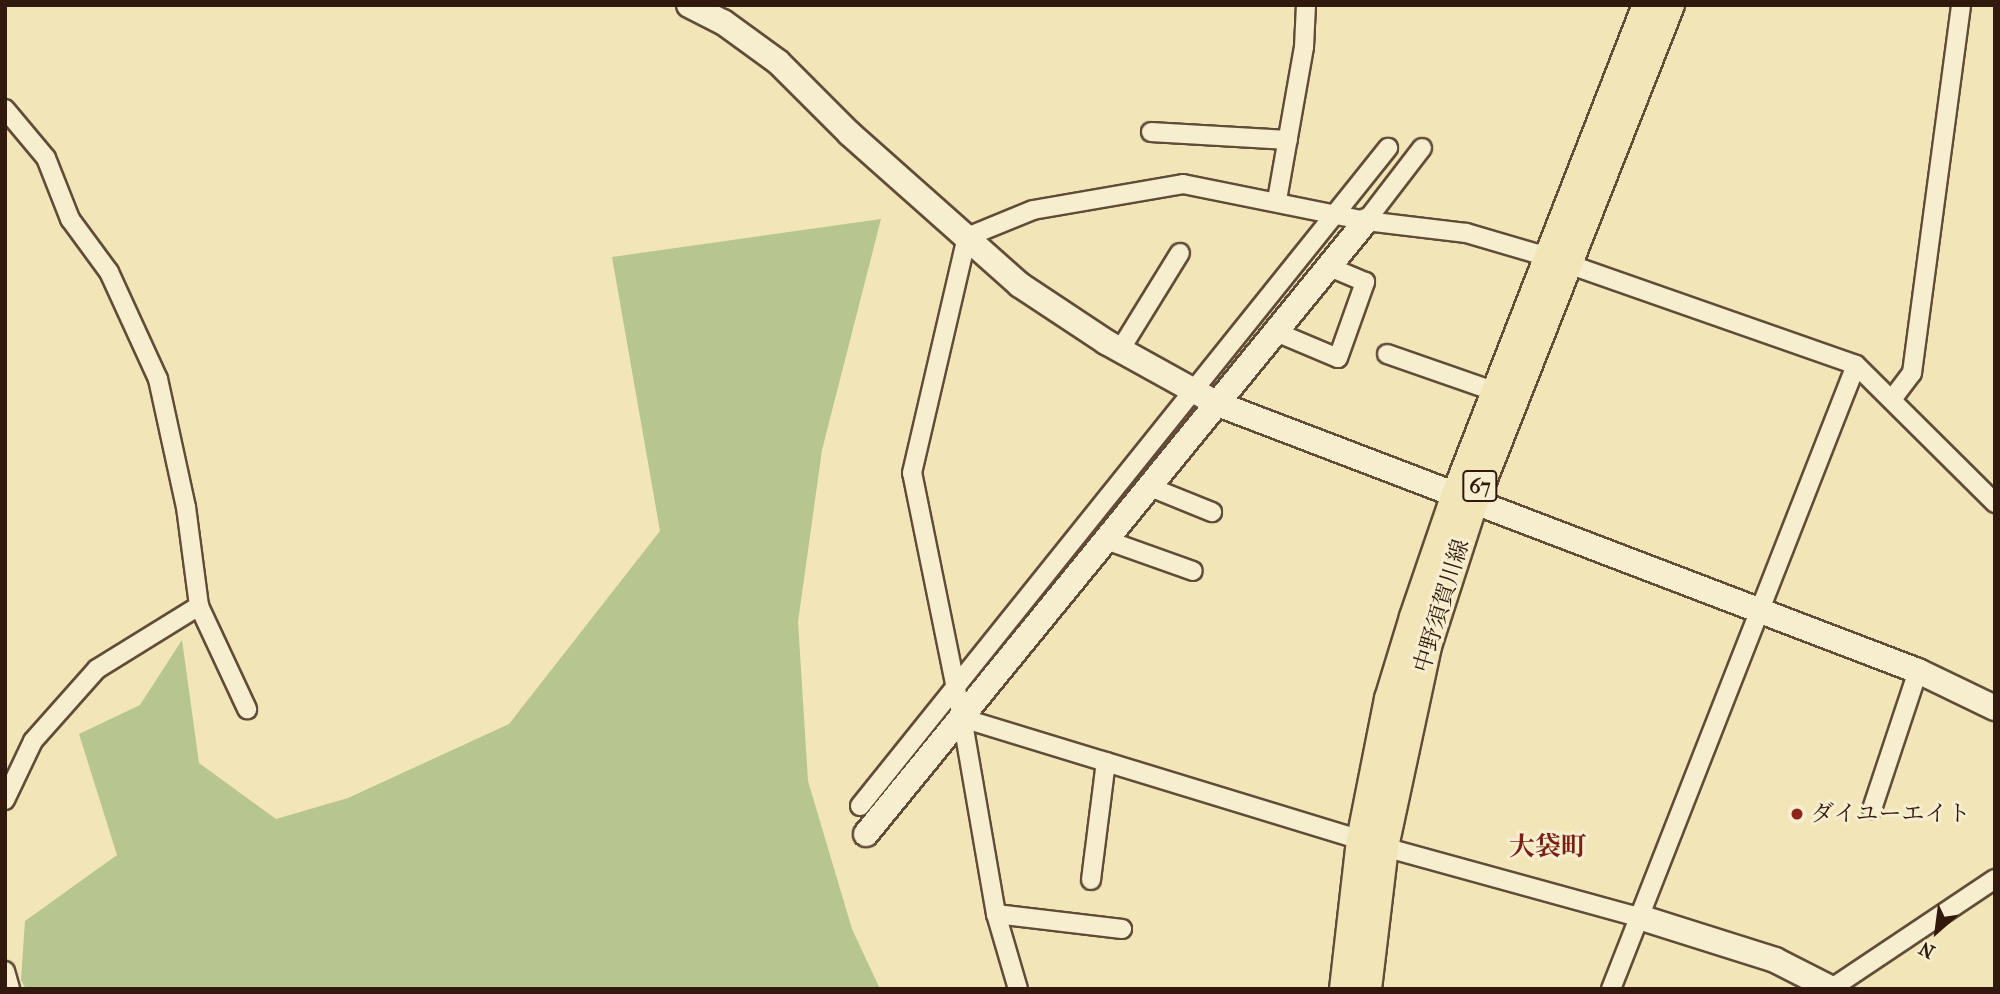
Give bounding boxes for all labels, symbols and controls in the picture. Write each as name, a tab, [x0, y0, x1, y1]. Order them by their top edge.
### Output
road number: 67	[1461, 468, 1499, 504]
street label: 中野須賀川線	[1409, 536, 1475, 676]
place label: ダイユーエイト	[1811, 800, 1972, 828]
marker: ダイユーエイト	[1789, 806, 1805, 822]
district label: 大袋町	[1509, 831, 1587, 863]
north arrow	[1902, 896, 1972, 966]
text: N	[1916, 936, 1939, 963]

